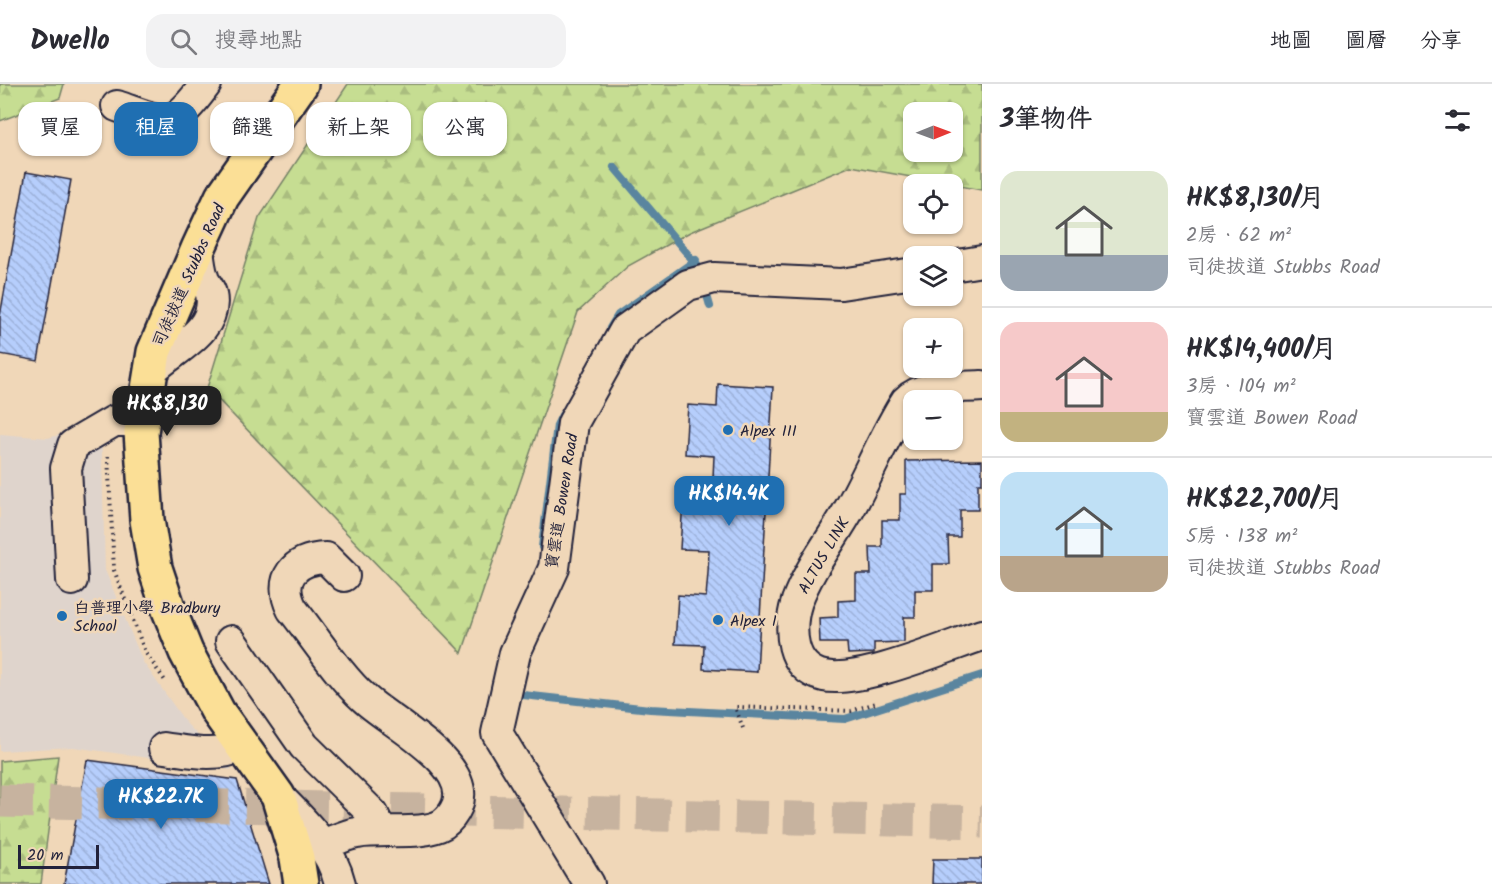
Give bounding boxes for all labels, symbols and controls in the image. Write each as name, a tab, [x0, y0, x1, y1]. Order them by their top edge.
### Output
search box	[146, 14, 566, 68]
text: Dwello	[30, 19, 110, 64]
text: 搜尋地點	[215, 24, 303, 59]
icon: search	[167, 25, 200, 58]
text: 地圖	[1270, 25, 1312, 58]
text: 圖層	[1345, 25, 1387, 58]
text: 分享	[1420, 25, 1462, 58]
text: 3筆物件	[1000, 99, 1092, 141]
chip: 買屋	[18, 102, 102, 156]
chip: 租屋	[114, 102, 198, 156]
chip: 篩選	[210, 102, 294, 156]
chip: 新上架	[306, 102, 411, 156]
chip: 公寓	[423, 102, 507, 156]
north arrow	[903, 102, 963, 162]
map controls	[903, 102, 963, 450]
icon: filters	[1441, 104, 1474, 137]
button: locate	[903, 174, 963, 234]
text: HK$8,130/月	[1186, 178, 1325, 220]
icon: home	[1048, 195, 1120, 267]
street label: 司徒拔道 Stubbs Road	[146, 199, 233, 351]
text: 2房 · 62 m²	[1186, 220, 1291, 252]
button: layers	[903, 246, 963, 306]
text: 司徒拔道 Stubbs Road	[1186, 252, 1380, 284]
button: +	[903, 318, 963, 378]
text: HK$14,400/月	[1186, 329, 1337, 371]
icon: home	[1048, 346, 1120, 418]
text: 3房 · 104 m²	[1186, 371, 1296, 403]
pin: HK$8,130	[105, 386, 229, 437]
text: HK$8,130	[126, 389, 208, 421]
button: −	[903, 390, 963, 450]
text: 寶雲道 Bowen Road	[1186, 403, 1357, 435]
place label: Alpex III	[740, 419, 797, 444]
marker: Alpex III	[721, 423, 735, 437]
street label: 寶雲道 Bowen Road	[539, 431, 586, 571]
pin: HK$14.4K	[667, 476, 791, 527]
text: HK$14.4K	[688, 479, 770, 511]
text: HK$22,700/月	[1186, 479, 1343, 521]
icon: home	[1048, 496, 1120, 568]
street label: ALTUS LINK	[792, 512, 857, 599]
text: 5房 · 138 m²	[1186, 521, 1297, 553]
text: 司徒拔道 Stubbs Road	[1186, 553, 1380, 585]
place label: 白普理小學 Bradbury School	[74, 596, 221, 639]
marker: 白普理小學 Bradbury School	[55, 609, 69, 623]
place label: Alpex I	[730, 609, 777, 634]
marker: Alpex I	[711, 613, 725, 627]
pin: HK$22.7K	[99, 779, 223, 830]
text: HK$22.7K	[118, 782, 204, 814]
scale bar	[18, 842, 99, 870]
text: 20 m	[27, 843, 63, 868]

